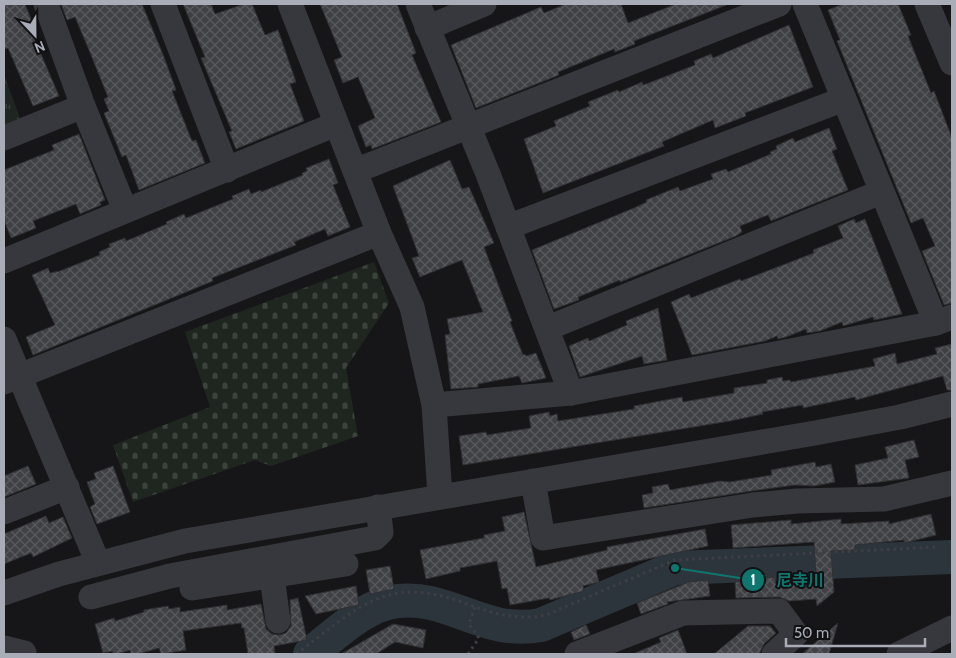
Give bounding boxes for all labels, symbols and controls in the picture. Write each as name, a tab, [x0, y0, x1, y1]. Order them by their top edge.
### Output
north arrow	[10, 10, 60, 60]
text: N	[32, 37, 48, 57]
callout: 尼寺川	[741, 565, 834, 596]
text: 1	[750, 571, 756, 589]
text: 尼寺川	[776, 571, 824, 590]
scale bar	[786, 616, 925, 648]
text: 50 m	[794, 624, 829, 642]

